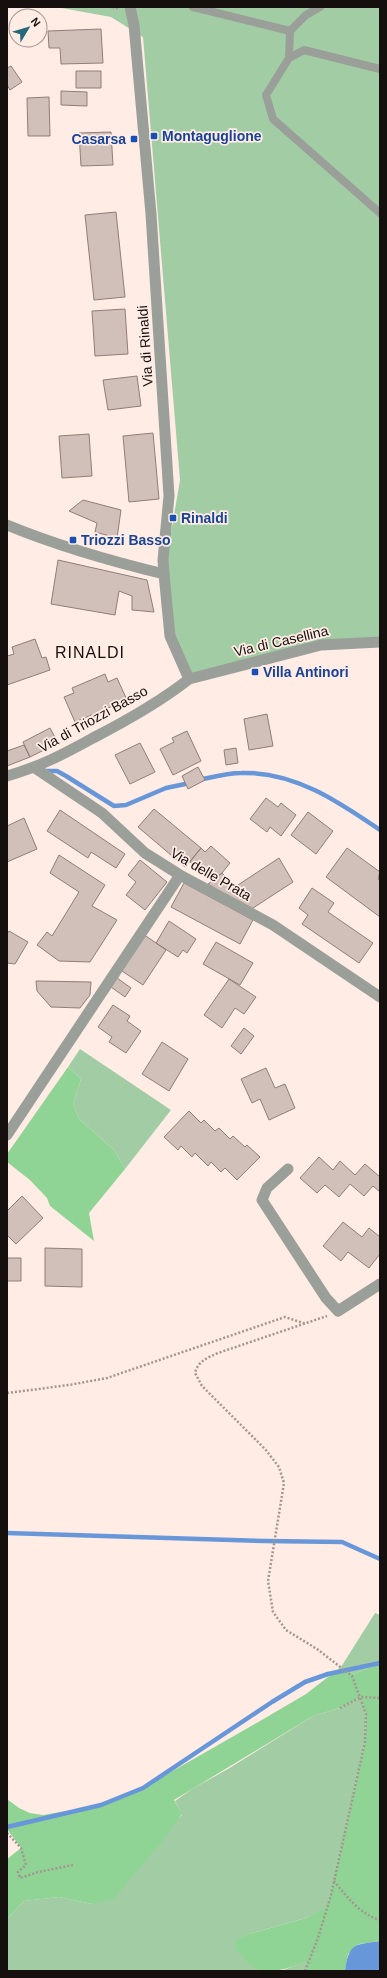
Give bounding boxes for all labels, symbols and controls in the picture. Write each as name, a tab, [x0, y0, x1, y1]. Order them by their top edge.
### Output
north arrow	[8, 8, 48, 48]
text: N	[29, 15, 43, 29]
place label: Montaguglione	[162, 128, 262, 144]
place label: Casarsa	[72, 131, 126, 147]
marker: Montaguglione	[149, 131, 159, 141]
marker: Casarsa	[129, 134, 139, 144]
street label: Via di Rinaldi	[134, 305, 156, 387]
place label: Rinaldi	[181, 510, 228, 526]
marker: Rinaldi	[168, 513, 178, 523]
place label: Triozzi Basso	[81, 532, 170, 548]
marker: Triozzi Basso	[68, 535, 78, 545]
street label: Via di Casellina	[232, 622, 330, 660]
district label: RINALDI	[55, 644, 125, 661]
place label: Villa Antinori	[263, 664, 349, 680]
marker: Villa Antinori	[250, 667, 260, 677]
street label: Via di Triozzi Basso	[36, 682, 150, 756]
street label: Via delle Prata	[168, 844, 254, 904]

